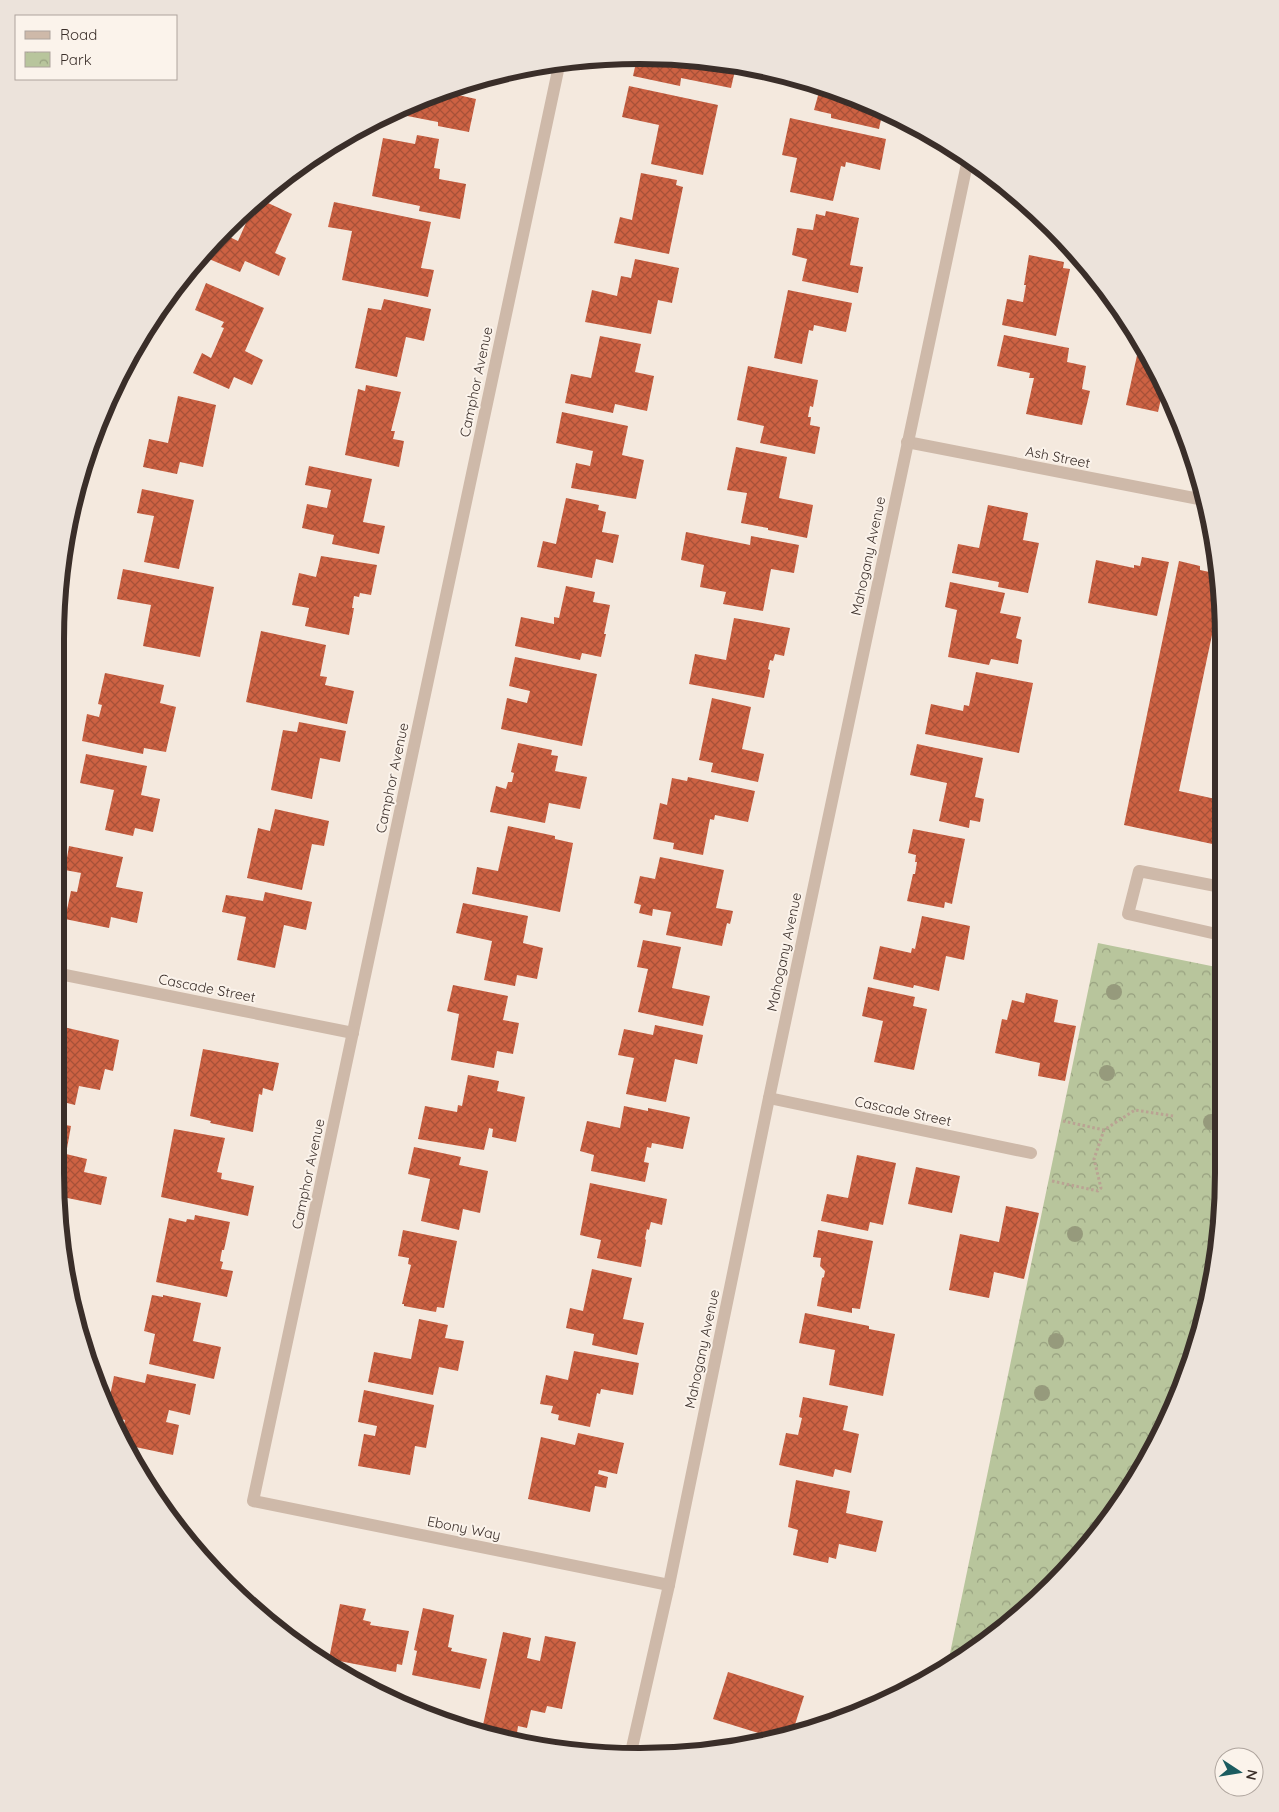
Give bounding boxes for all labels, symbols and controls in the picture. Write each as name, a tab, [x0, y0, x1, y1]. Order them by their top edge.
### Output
legend	[15, 15, 178, 80]
text: Road	[60, 25, 97, 44]
text: Park	[60, 50, 92, 69]
street label: Camphor Avenue	[456, 325, 497, 439]
street label: Ash Street	[1024, 442, 1092, 472]
street label: Mahogany Avenue	[847, 495, 889, 617]
street label: Camphor Avenue	[372, 721, 413, 835]
street label: Mahogany Avenue	[763, 891, 805, 1013]
street label: Cascade Street	[157, 970, 257, 1006]
street label: Cascade Street	[853, 1092, 953, 1130]
street label: Camphor Avenue	[288, 1117, 329, 1231]
street label: Mahogany Avenue	[681, 1288, 723, 1410]
street label: Ebony Way	[426, 1512, 502, 1544]
north arrow	[1214, 1747, 1264, 1797]
text: N	[1242, 1768, 1262, 1782]

